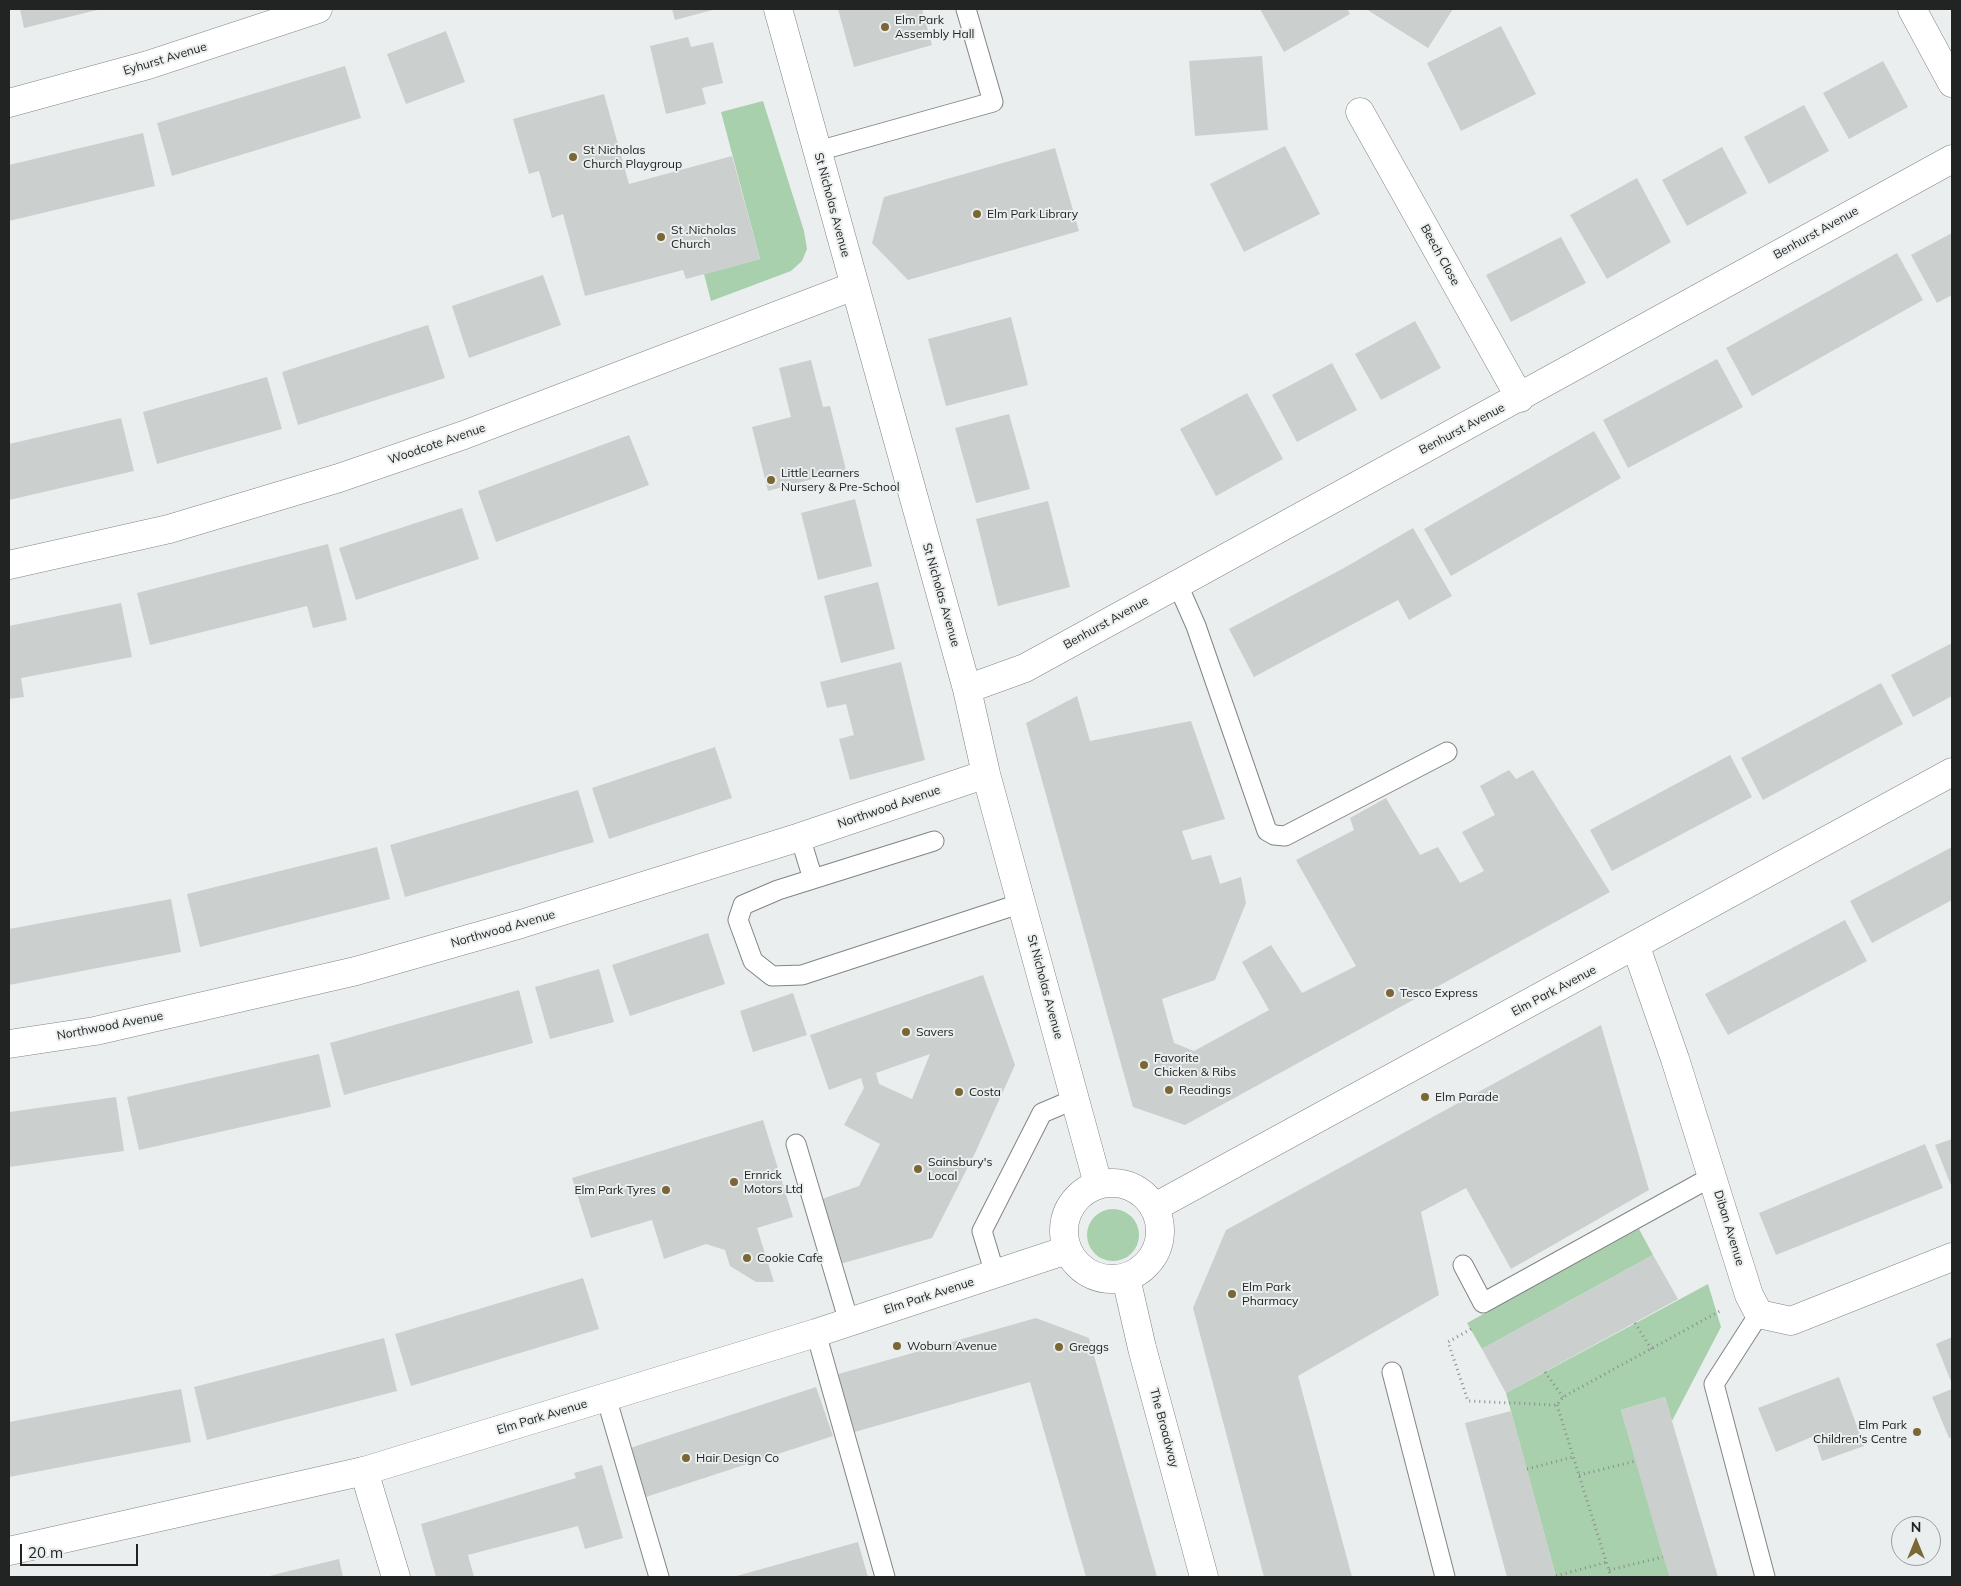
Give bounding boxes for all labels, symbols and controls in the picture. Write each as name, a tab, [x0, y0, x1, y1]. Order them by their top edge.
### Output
place label: Elm Park Assembly Hall	[895, 13, 974, 41]
marker: Elm Park Assembly Hall	[879, 21, 891, 33]
street label: Eyhurst Avenue	[121, 39, 209, 79]
place label: St Nicholas Church Playgroup	[583, 143, 682, 171]
marker: St Nicholas Church Playgroup	[567, 151, 579, 163]
street label: St Nicholas Avenue	[811, 151, 853, 259]
street label: Benhurst Avenue	[1771, 204, 1861, 262]
place label: Elm Park Library	[987, 207, 1078, 221]
marker: Elm Park Library	[971, 208, 983, 220]
street label: Beech Close	[1417, 222, 1463, 288]
place label: St .Nicholas Church	[671, 223, 736, 251]
marker: St .Nicholas Church	[655, 231, 667, 243]
street label: Benhurst Avenue	[1417, 400, 1507, 458]
street label: Woodcote Avenue	[387, 421, 487, 467]
place label: Little Learners Nursery & Pre-School	[781, 466, 900, 494]
marker: Little Learners Nursery & Pre-School	[765, 474, 777, 486]
street label: St Nicholas Avenue	[919, 541, 963, 649]
street label: Benhurst Avenue	[1061, 594, 1151, 652]
street label: Northwood Avenue	[836, 783, 942, 831]
street label: Northwood Avenue	[449, 907, 557, 951]
street label: St Nicholas Avenue	[1024, 933, 1066, 1041]
street label: Elm Park Avenue	[1509, 963, 1599, 1019]
place label: Tesco Express	[1400, 986, 1478, 1000]
marker: Tesco Express	[1384, 987, 1396, 999]
street label: Northwood Avenue	[56, 1009, 164, 1043]
place label: Savers	[916, 1025, 954, 1039]
marker: Savers	[900, 1026, 912, 1038]
place label: Favorite Chicken & Ribs	[1154, 1051, 1236, 1079]
marker: Favorite Chicken & Ribs	[1138, 1059, 1150, 1071]
place label: Readings	[1179, 1083, 1231, 1097]
marker: Readings	[1163, 1084, 1175, 1096]
place label: Costa	[969, 1085, 1001, 1099]
marker: Costa	[953, 1086, 965, 1098]
place label: Elm Parade	[1435, 1090, 1499, 1104]
marker: Elm Parade	[1419, 1091, 1431, 1103]
place label: Sainsbury's Local	[928, 1155, 992, 1183]
marker: Sainsbury's Local	[912, 1163, 924, 1175]
place label: Ernrick Motors Ltd	[744, 1168, 803, 1196]
marker: Ernrick Motors Ltd	[728, 1176, 740, 1188]
place label: Elm Park Tyres	[574, 1183, 656, 1197]
marker: Elm Park Tyres	[660, 1184, 672, 1196]
street label: Diban Avenue	[1711, 1189, 1747, 1267]
place label: Cookie Cafe	[757, 1251, 823, 1265]
marker: Cookie Cafe	[741, 1252, 753, 1264]
street label: Elm Park Avenue	[882, 1275, 976, 1317]
place label: Elm Park Pharmacy	[1242, 1280, 1298, 1308]
marker: Elm Park Pharmacy	[1226, 1288, 1238, 1300]
place label: Woburn Avenue	[907, 1339, 997, 1353]
marker: Woburn Avenue	[891, 1340, 903, 1352]
place label: Greggs	[1069, 1340, 1109, 1354]
marker: Greggs	[1053, 1341, 1065, 1353]
street label: The Broadway	[1147, 1387, 1181, 1469]
street label: Elm Park Avenue	[495, 1396, 589, 1438]
place label: Elm Park Children's Centre	[1813, 1418, 1907, 1446]
marker: Elm Park Children's Centre	[1911, 1426, 1923, 1438]
place label: Hair Design Co	[696, 1451, 779, 1465]
marker: Hair Design Co	[680, 1452, 692, 1464]
north arrow	[1891, 1516, 1941, 1566]
text: N	[1911, 1518, 1921, 1536]
scale bar	[22, 1534, 140, 1566]
text: 20 m	[28, 1543, 63, 1562]

